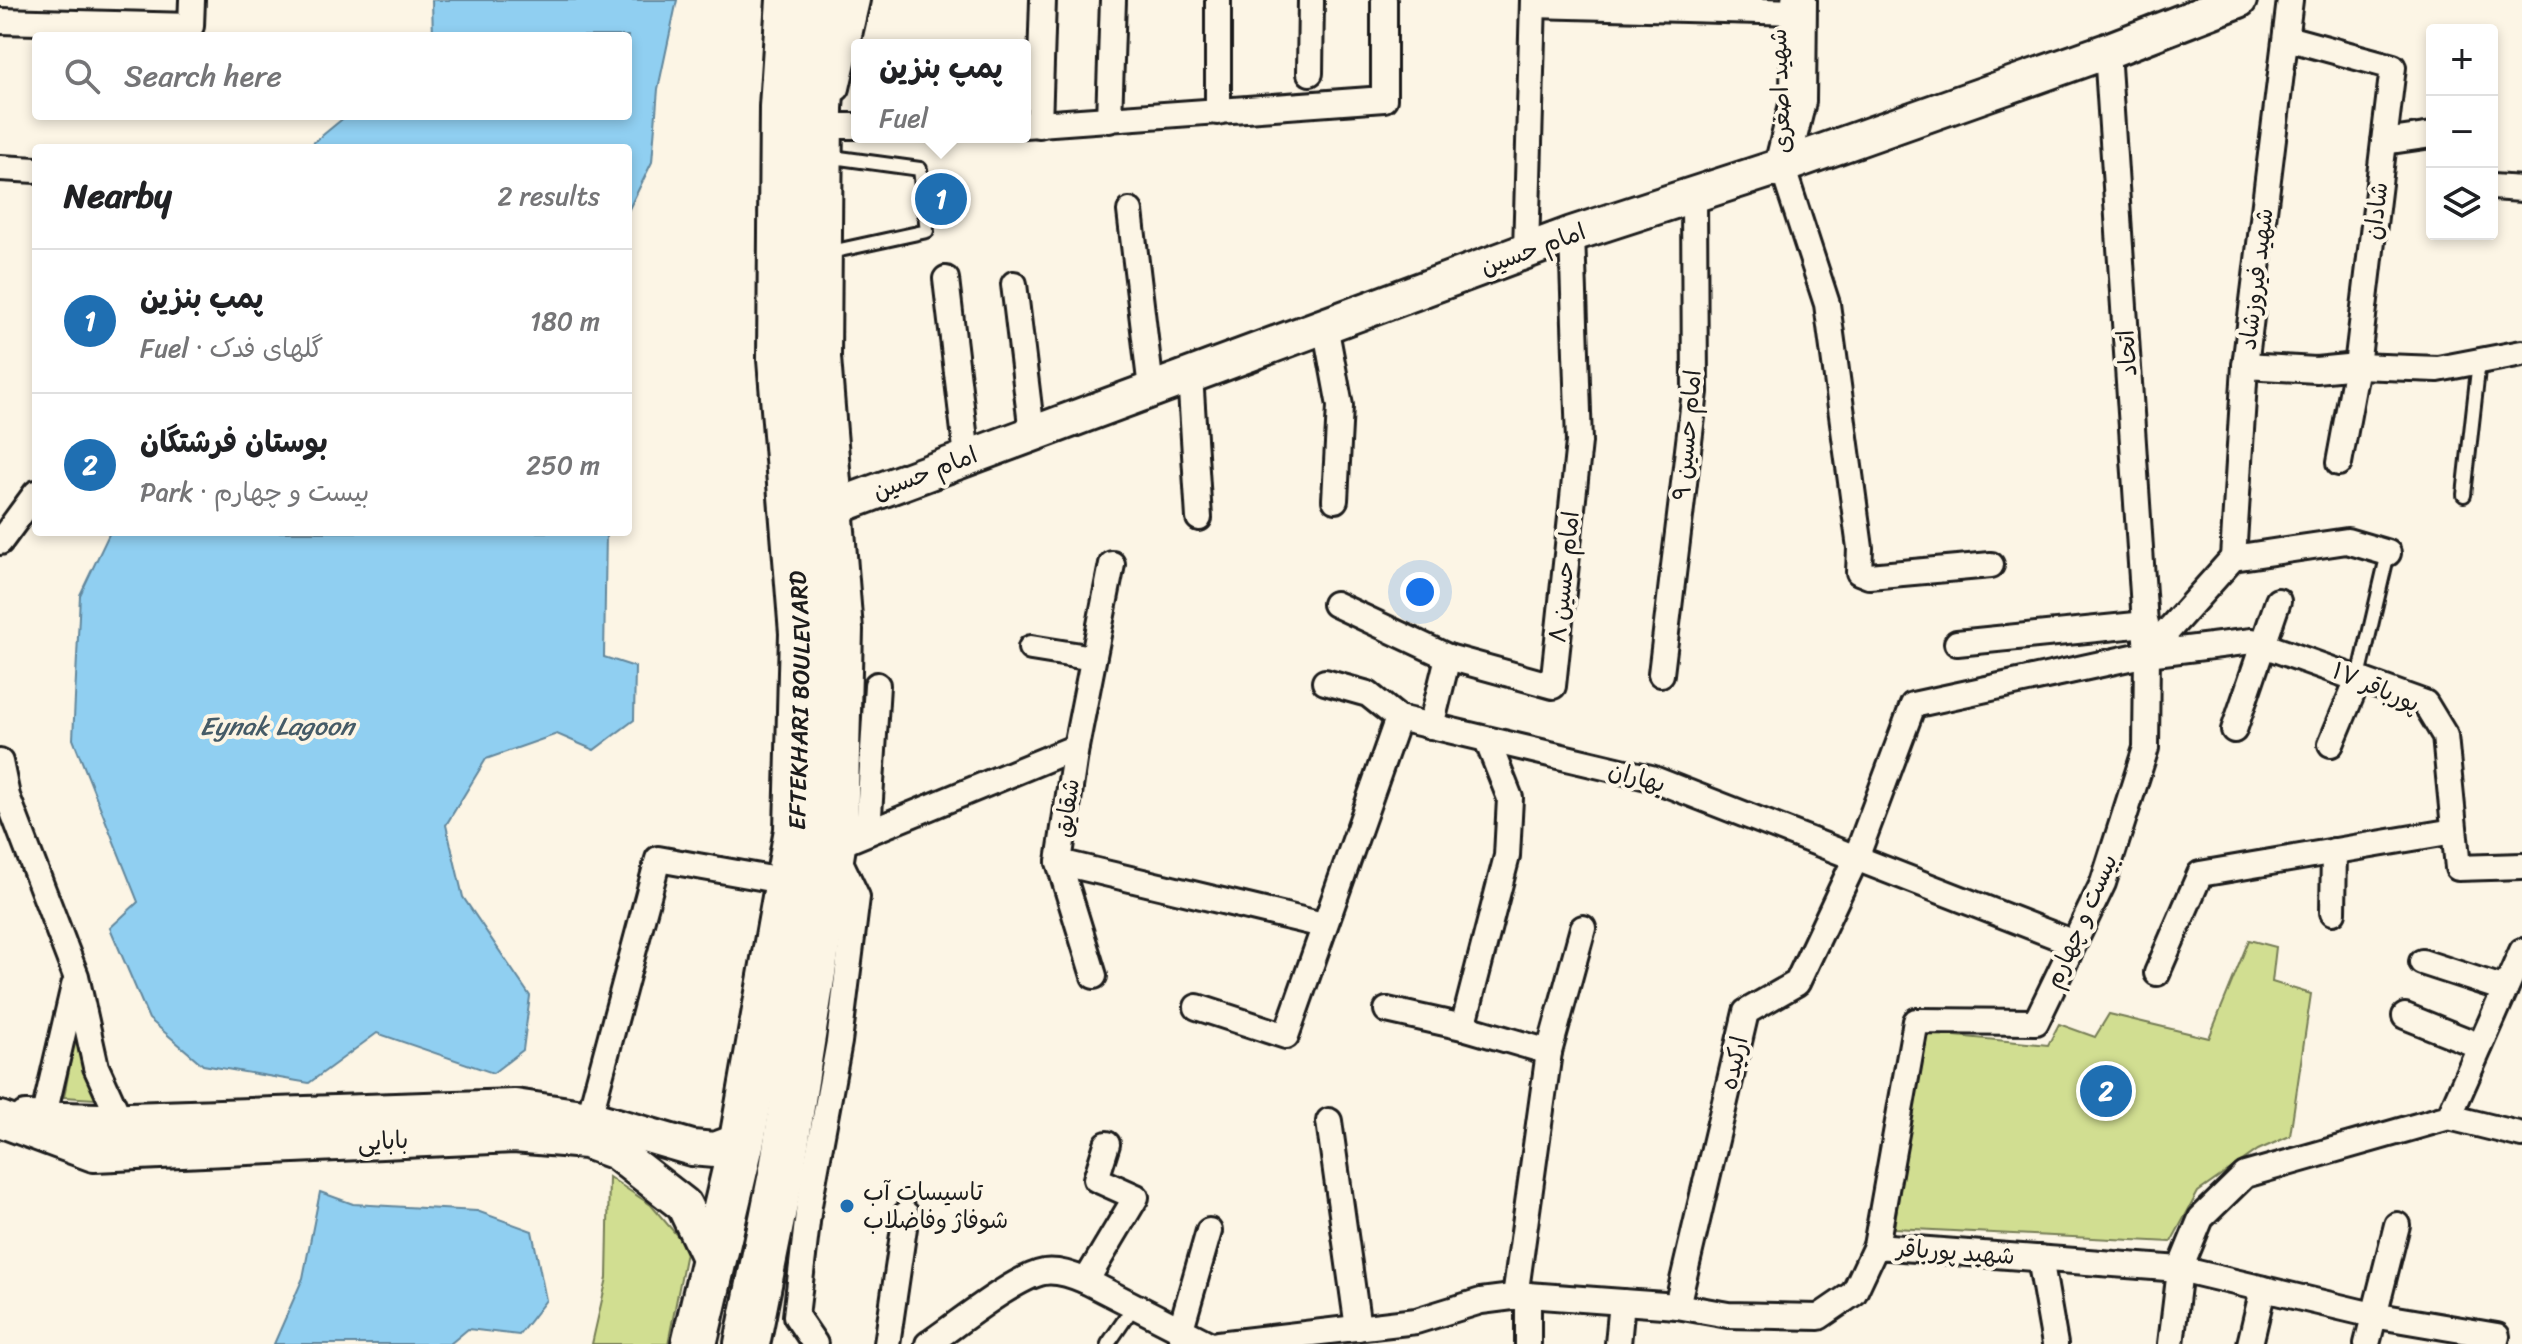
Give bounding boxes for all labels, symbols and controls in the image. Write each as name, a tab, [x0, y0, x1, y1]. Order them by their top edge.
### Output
map controls	[2426, 24, 2498, 240]
button: +	[2426, 24, 2498, 96]
street label: شهید اصغری	[1757, 28, 1803, 154]
search box	[32, 32, 632, 120]
popup	[851, 39, 1031, 143]
text: پمپ بنزین	[879, 41, 1003, 95]
text: Search here	[124, 49, 282, 103]
icon: search	[60, 54, 104, 98]
text: Fuel	[879, 95, 928, 141]
button: −	[2426, 96, 2498, 168]
text: Nearby	[64, 166, 172, 226]
button: layers	[2426, 168, 2498, 240]
pin: 1	[915, 169, 967, 229]
text: 2 results	[498, 173, 600, 219]
street label: شادان	[2352, 180, 2400, 242]
street label: شهید فیروزشاد	[2226, 206, 2286, 352]
street label: امام حسین	[1474, 211, 1592, 287]
text: پمپ بنزین	[140, 271, 264, 325]
text: 1	[84, 298, 96, 344]
text: 180 m	[530, 298, 600, 344]
text: Fuel · گلهای فدک	[140, 325, 324, 371]
street label: اتحاد	[2104, 328, 2150, 378]
street label: امام حسین ۹	[1660, 368, 1714, 502]
text: بوستان فرشتگان	[140, 415, 328, 469]
street label: امام حسین	[866, 434, 984, 512]
text: 2	[82, 442, 98, 488]
text: 250 m	[526, 442, 600, 488]
text: Park · بیست و چهارم	[140, 469, 369, 515]
street label: امام حسین ۸	[1536, 509, 1592, 645]
street label: EFTEKHARI BOULEVARD	[776, 569, 823, 830]
your location	[1400, 572, 1440, 612]
street label: پورباقر ۱۷	[2326, 650, 2426, 724]
water label: Eynak Lagoon	[200, 703, 357, 749]
street label: بهاران	[1603, 749, 1671, 805]
street label: شقایق	[1042, 776, 1092, 840]
street label: بیست و چهارم	[2033, 847, 2129, 995]
street label: ارکیده	[1707, 1032, 1761, 1094]
pin: 2	[2080, 1061, 2132, 1121]
street label: بابایی	[357, 1119, 409, 1163]
place label: تاسیسات آب شوفاژ وفاضلاب	[863, 1171, 1008, 1241]
marker: تاسیسات آب شوفاژ وفاضلاب	[838, 1197, 856, 1215]
street label: شهید پورباقر	[1894, 1227, 2016, 1277]

